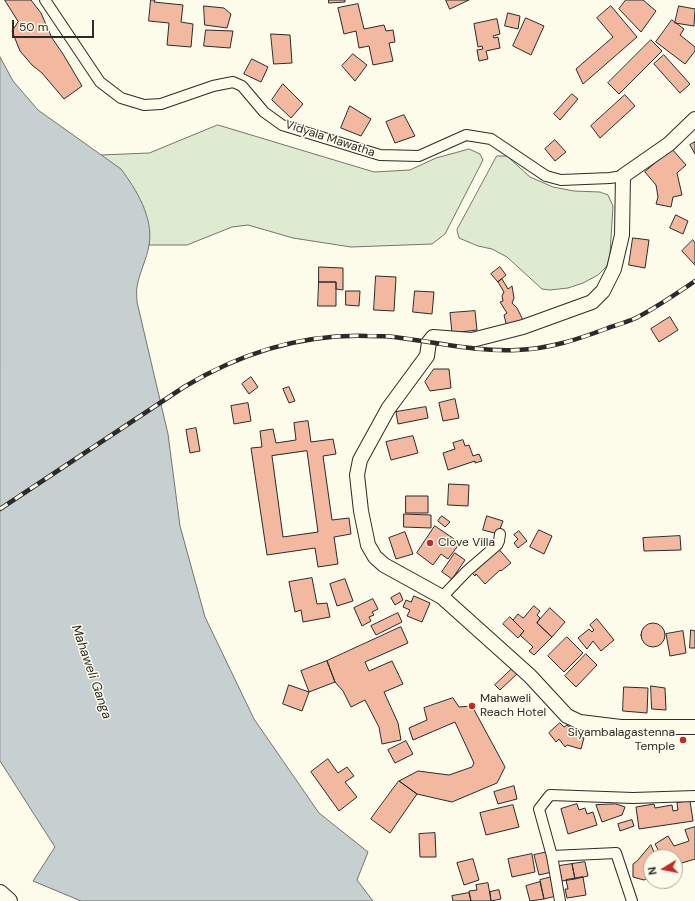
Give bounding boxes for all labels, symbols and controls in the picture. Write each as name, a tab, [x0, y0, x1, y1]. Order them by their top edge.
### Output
scale bar	[14, 12, 96, 38]
text: 50 m	[19, 19, 48, 35]
street label: Vidyala Mawatha	[283, 118, 377, 160]
place label: Clove Villa	[438, 536, 495, 550]
marker: Clove Villa	[425, 538, 435, 548]
water label: Mahaweli Ganga	[68, 623, 114, 721]
place label: Mahaweli Reach Hotel	[480, 692, 546, 720]
marker: Mahaweli Reach Hotel	[467, 701, 477, 711]
place label: Siyambalagastenna Temple	[568, 726, 675, 754]
marker: Siyambalagastenna Temple	[678, 735, 688, 745]
north arrow	[643, 849, 683, 889]
text: N	[645, 866, 660, 876]

